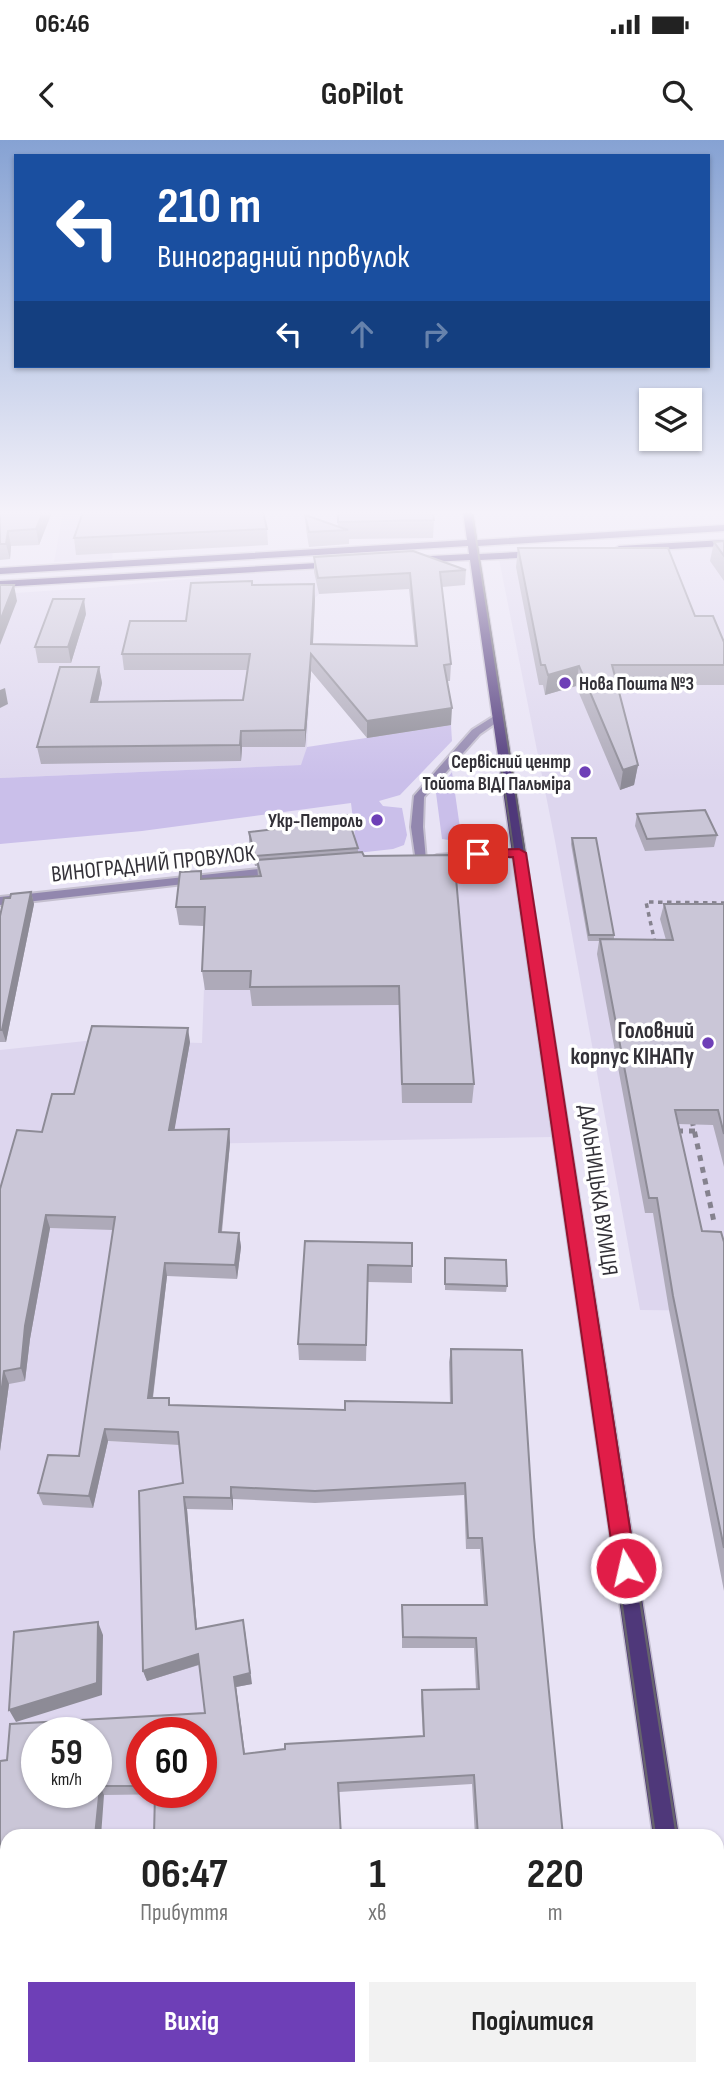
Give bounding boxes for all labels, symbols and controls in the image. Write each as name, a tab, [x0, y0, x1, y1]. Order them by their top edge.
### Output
text: 06:46	[35, 9, 90, 40]
text: GoPilot	[321, 75, 403, 114]
icon: back	[28, 76, 66, 114]
icon: search	[658, 76, 696, 114]
text: 210 m	[157, 178, 261, 237]
icon: left	[42, 182, 133, 273]
text: Виноградний провулок	[157, 238, 409, 277]
icon: left	[270, 315, 308, 353]
icon: ahead	[343, 315, 381, 353]
icon: right	[416, 315, 454, 353]
map controls	[639, 388, 702, 451]
button: layers	[639, 388, 702, 451]
place label: Нова Пошта №3	[579, 673, 694, 696]
marker: Нова Пошта №3	[557, 675, 573, 691]
place label: Сервісний центр Тойота ВІДІ Пальміра	[423, 751, 571, 796]
marker: Сервісний центр Тойота ВІДІ Пальміра	[577, 764, 593, 780]
place label: Укр-Петроль	[268, 810, 363, 833]
marker: Укр-Петроль	[369, 812, 385, 828]
pin	[448, 824, 508, 884]
icon: arrive	[459, 835, 497, 873]
street label: ВИНОГРАДНИЙ ПРОВУЛОК	[50, 839, 257, 889]
place label: Головний корпус КІНАПу	[571, 1017, 694, 1071]
marker: Головний корпус КІНАПу	[700, 1035, 716, 1051]
street label: ДАЛЬНИЦЬКА ВУЛИЦЯ	[572, 1103, 624, 1278]
position arrow	[589, 1531, 663, 1605]
speed limit sign: 60	[126, 1717, 217, 1808]
text: 59	[51, 1732, 82, 1775]
text: km/h	[51, 1769, 82, 1790]
text: 06:47	[141, 1849, 227, 1900]
text: 1	[369, 1849, 386, 1900]
text: 220	[527, 1849, 584, 1900]
text: Прибуття	[140, 1899, 228, 1927]
text: хв	[368, 1899, 387, 1927]
text: m	[548, 1899, 563, 1927]
button: Вихід	[28, 1982, 355, 2062]
button: Поділитися	[369, 1982, 696, 2062]

